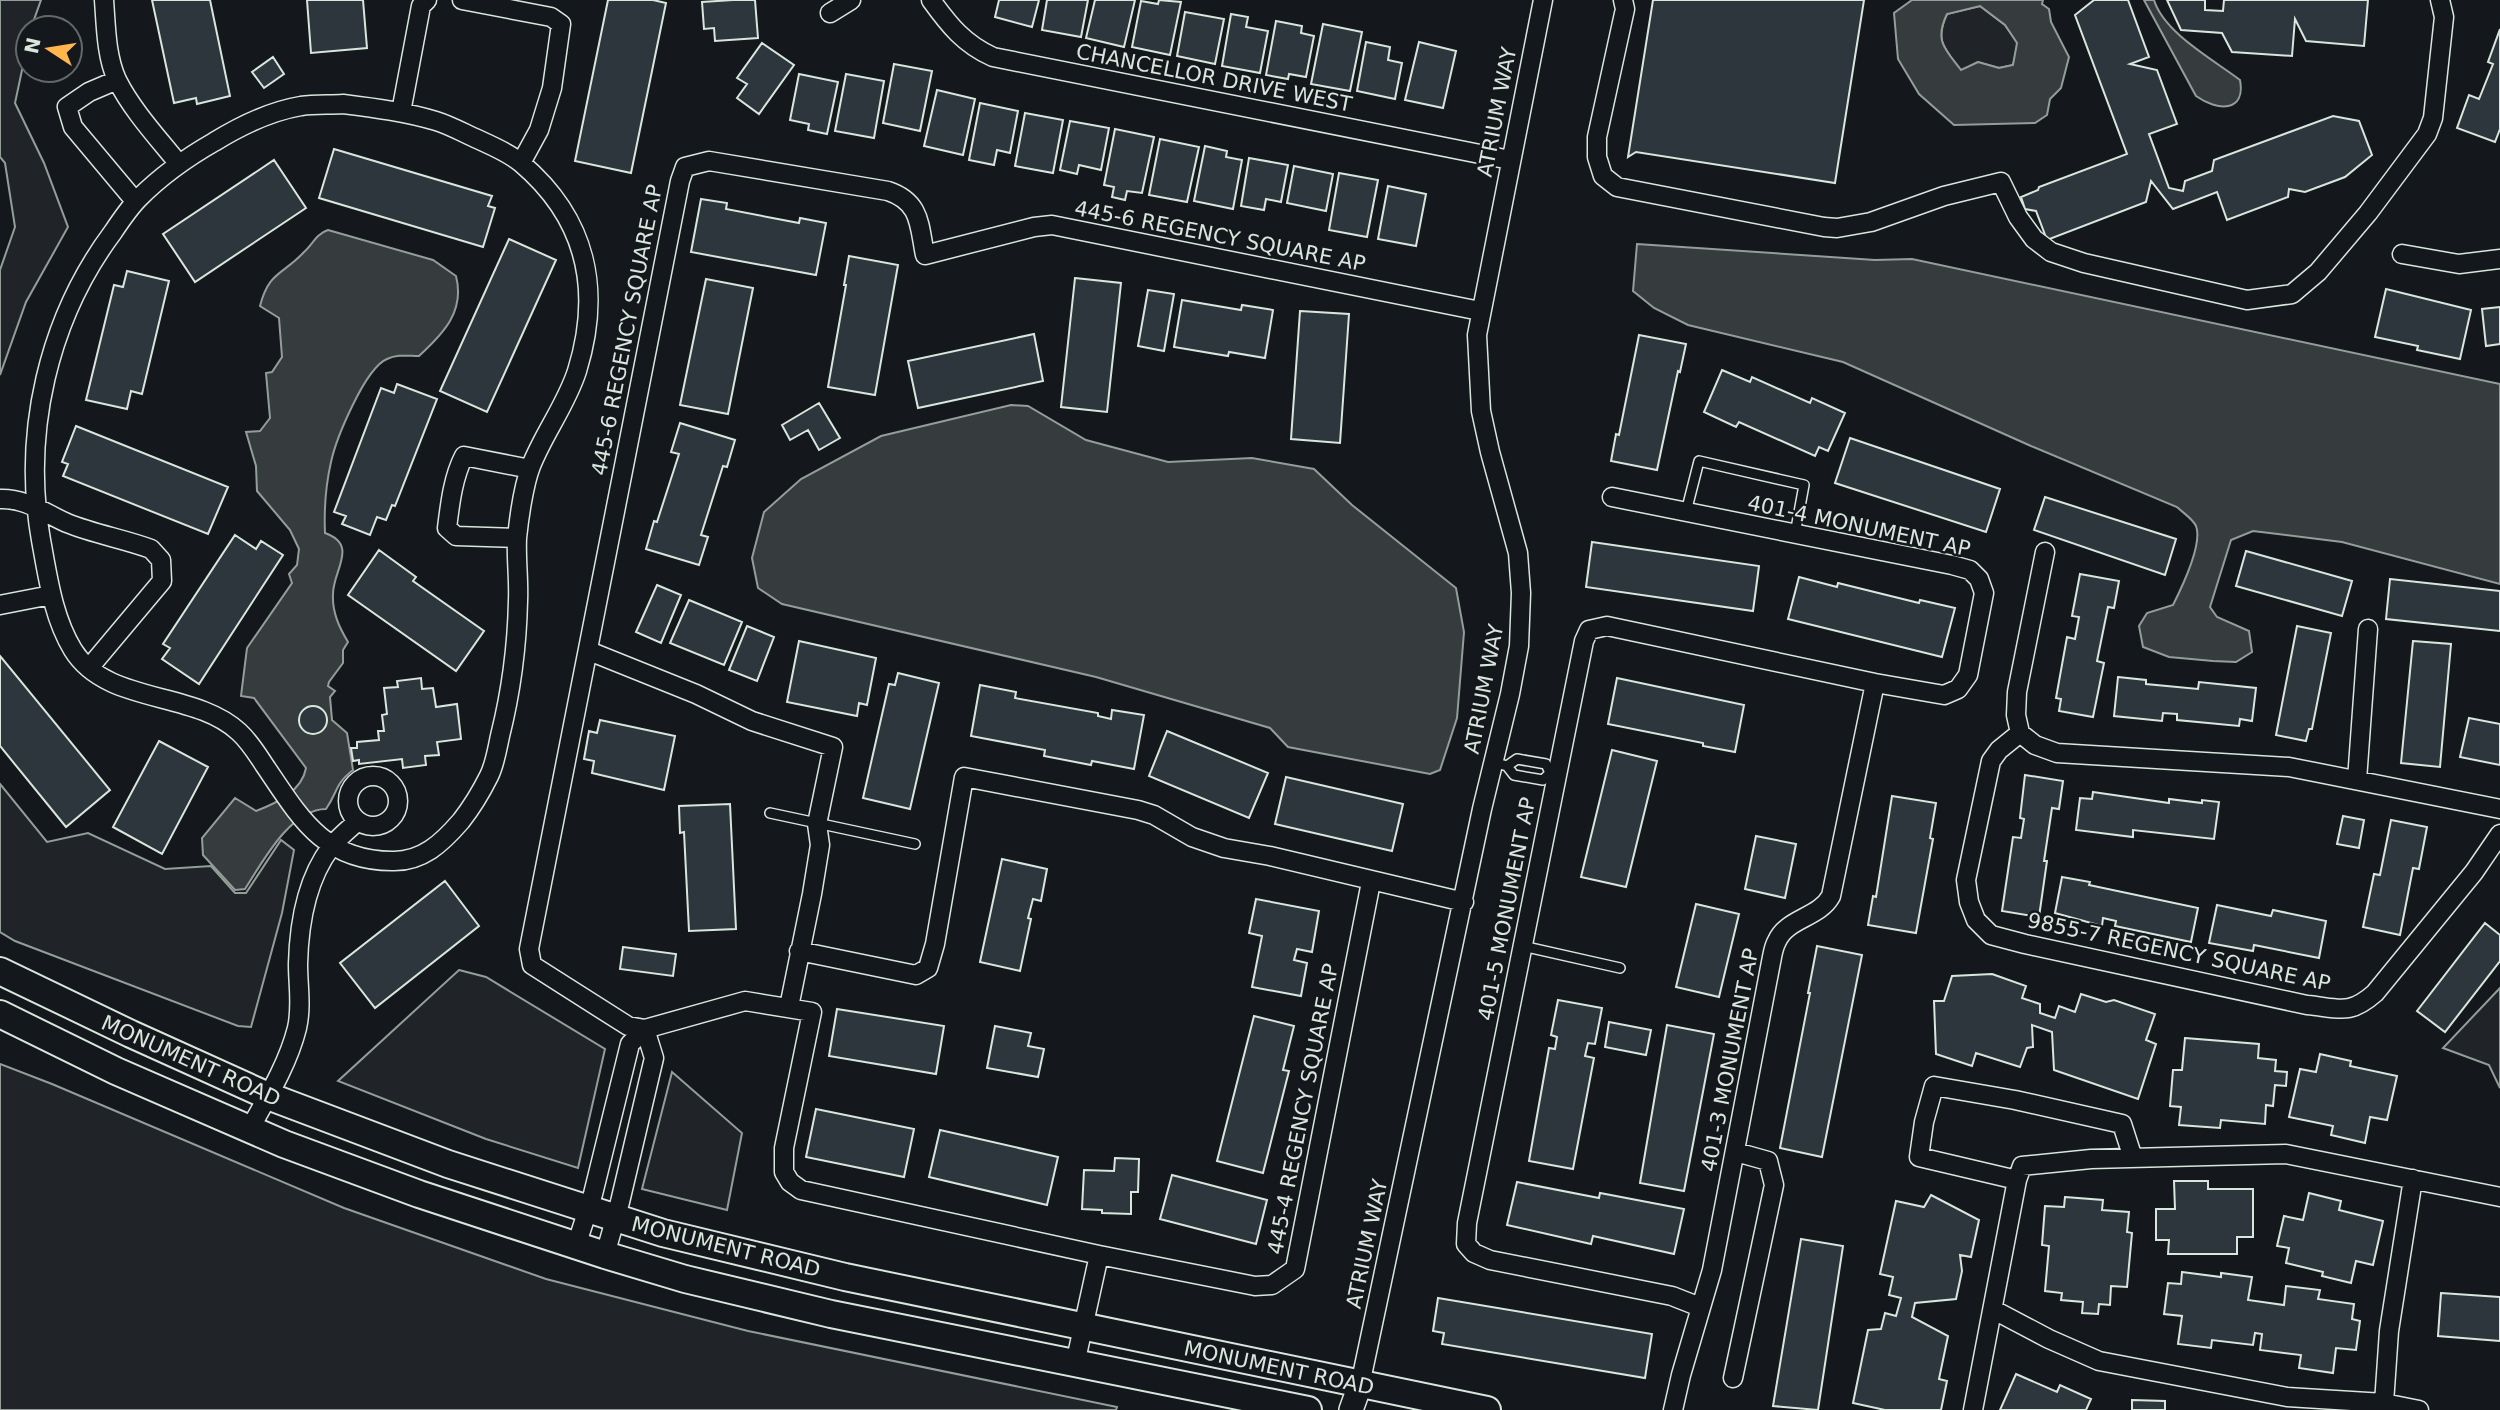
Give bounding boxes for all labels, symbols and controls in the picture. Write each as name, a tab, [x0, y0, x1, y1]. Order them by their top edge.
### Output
north arrow	[14, 14, 84, 84]
text: N	[20, 35, 45, 56]
street label: CHANCELLOR DRIVE WEST	[1074, 39, 1354, 117]
street label: ATRIUM WAY	[1473, 45, 1521, 179]
street label: 445-6 REGENCY SQUARE AP	[587, 183, 667, 477]
street label: 445-6 REGENCY SQUARE AP	[1073, 196, 1367, 276]
street label: 401-4 MONUMENT AP	[1745, 491, 1973, 561]
street label: ATRIUM WAY	[1460, 622, 1508, 756]
street label: 401-5 MONUMENT AP	[1474, 795, 1540, 1023]
street label: 9855-7 REGENCY SQUARE AP	[2025, 908, 2333, 996]
street label: 401-3 MONUMENT AP	[1697, 946, 1763, 1174]
street label: 445-4 REGENCY SQUARE AP	[1263, 962, 1343, 1256]
street label: MONUMENT ROAD	[98, 1011, 284, 1111]
street label: ATRIUM WAY	[1342, 1177, 1392, 1311]
street label: MONUMENT ROAD	[629, 1212, 823, 1282]
street label: MONUMENT ROAD	[1182, 1336, 1376, 1400]

